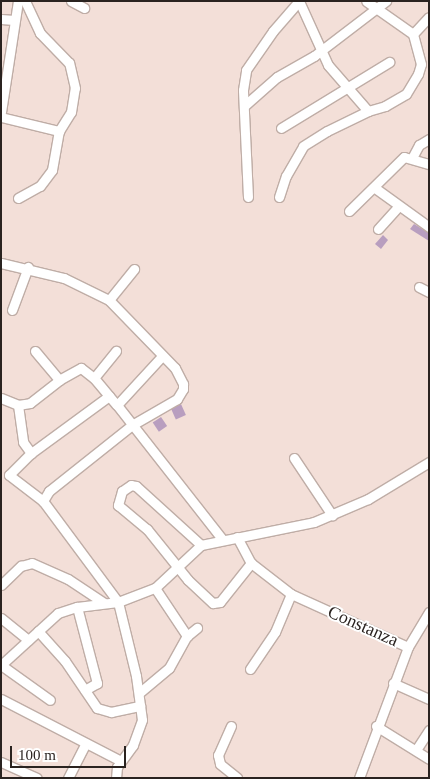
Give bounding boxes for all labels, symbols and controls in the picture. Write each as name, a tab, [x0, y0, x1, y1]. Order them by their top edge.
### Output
street label: Constanza	[324, 601, 402, 651]
scale bar	[12, 736, 129, 768]
text: 100 m	[18, 747, 56, 763]

